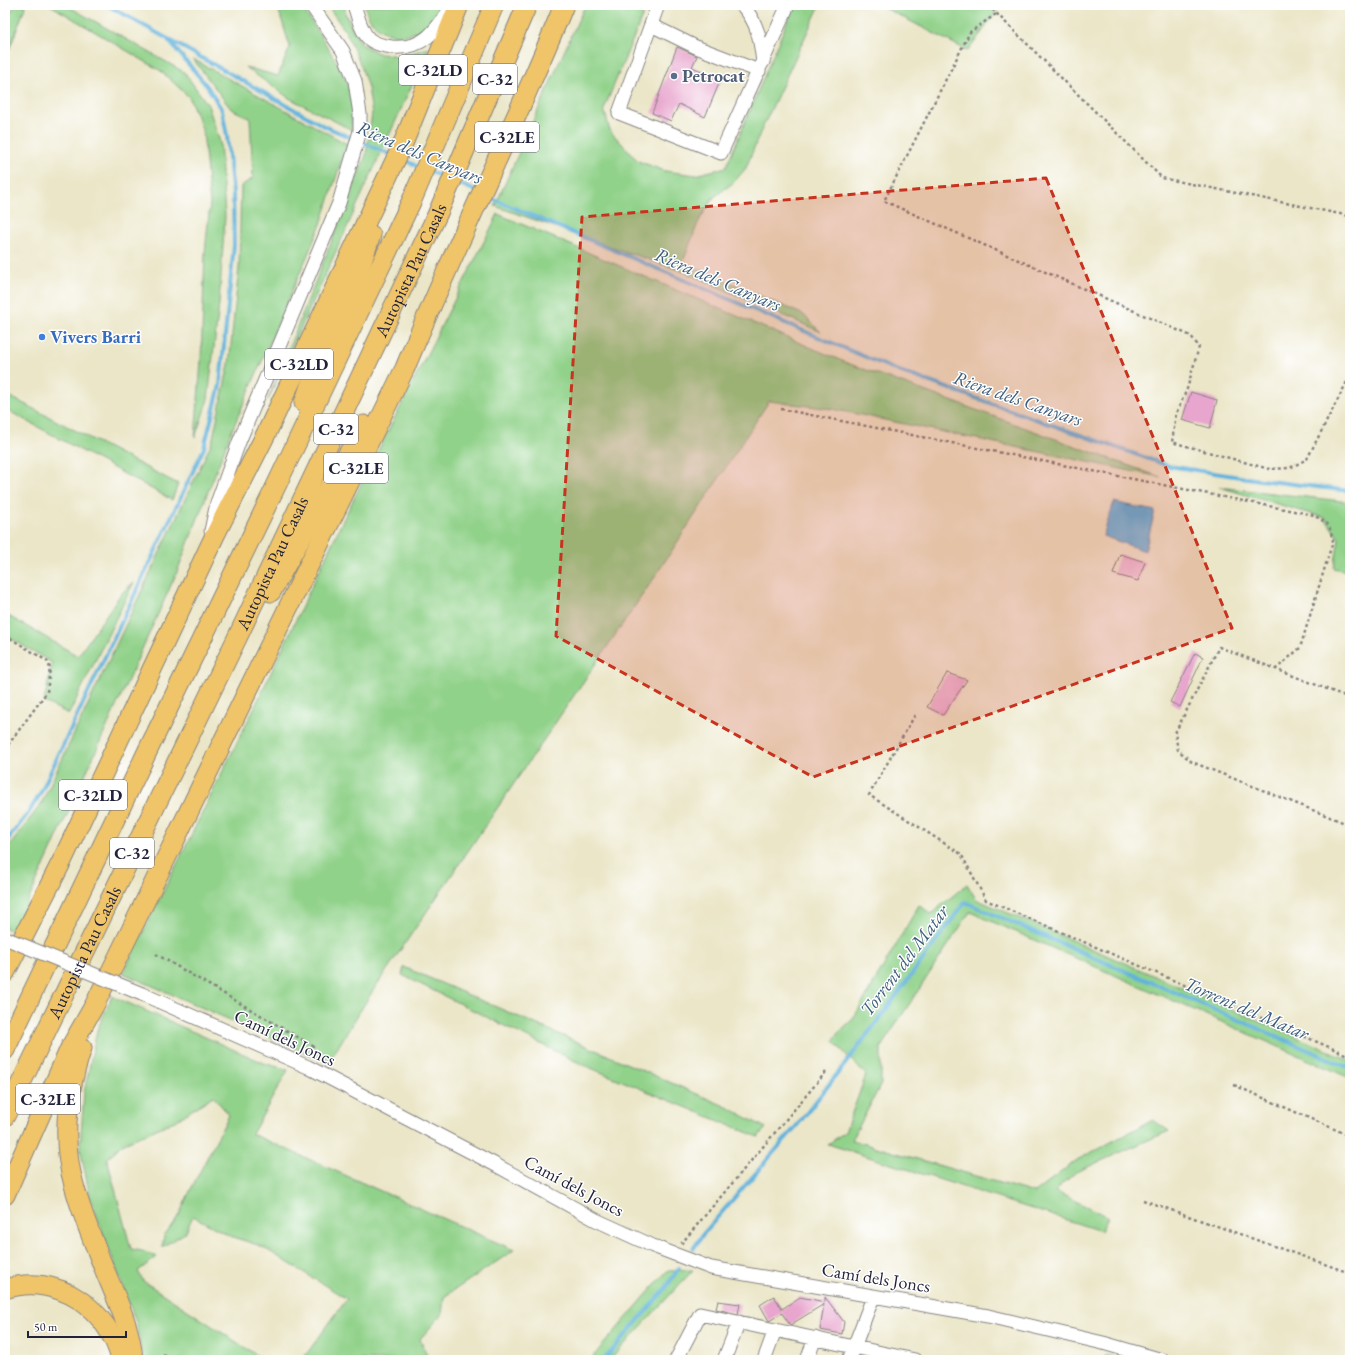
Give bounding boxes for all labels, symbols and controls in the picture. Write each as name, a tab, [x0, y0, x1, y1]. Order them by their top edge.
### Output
road number: C-32LD	[399, 55, 467, 85]
road number: C-32	[473, 64, 517, 94]
place label: Petrocat	[682, 64, 745, 87]
marker: Petrocat	[669, 71, 679, 81]
water label: Riera dels Canyars	[353, 115, 487, 190]
road number: C-32LE	[475, 122, 539, 152]
street label: Autopista Pau Casals	[369, 200, 452, 342]
water label: Riera dels Canyars	[651, 242, 785, 317]
place label: Vivers Barri	[50, 325, 142, 348]
marker: Vivers Barri	[37, 332, 47, 342]
road number: C-32LD	[265, 349, 333, 379]
water label: Riera dels Canyars	[950, 365, 1086, 432]
road number: C-32	[314, 414, 358, 444]
road number: C-32LE	[324, 453, 388, 483]
street label: Autopista Pau Casals	[230, 492, 313, 634]
road number: C-32LD	[59, 780, 127, 810]
road number: C-32	[110, 838, 154, 868]
street label: Autopista Pau Casals	[42, 882, 126, 1023]
water label: Torrent del Matar	[854, 899, 955, 1021]
water label: Torrent del Matar	[1181, 971, 1314, 1046]
street label: Camí dels Joncs	[231, 1004, 340, 1071]
road number: C-32LE	[16, 1084, 80, 1114]
street label: Camí dels Joncs	[520, 1150, 628, 1222]
street label: Camí dels Joncs	[820, 1258, 932, 1297]
scale bar	[28, 1313, 126, 1339]
text: 50 m	[34, 1319, 58, 1335]

